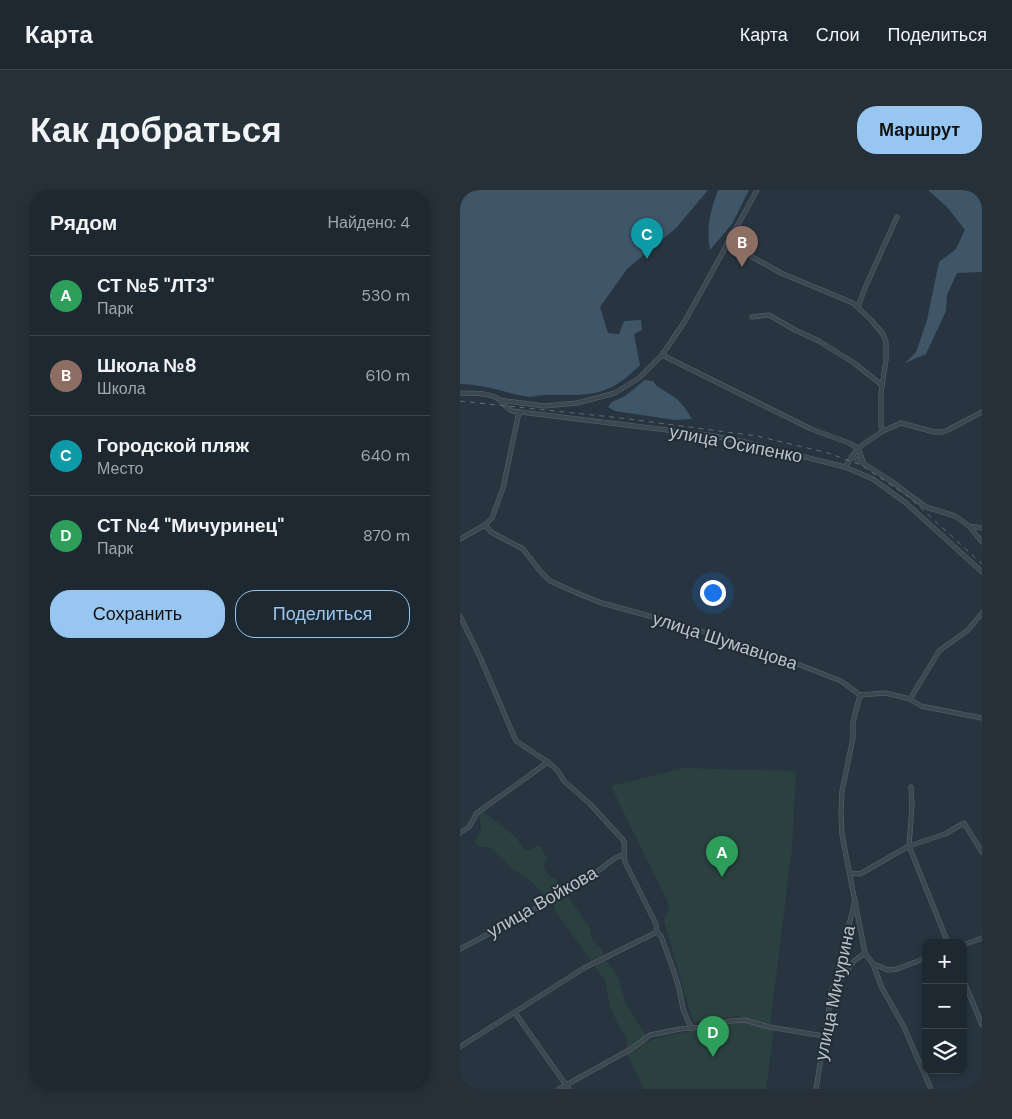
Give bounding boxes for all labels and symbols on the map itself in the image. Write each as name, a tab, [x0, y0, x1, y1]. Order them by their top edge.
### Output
pin: C	[631, 218, 663, 259]
pin: B	[726, 226, 758, 267]
street label: улица Осипенко	[667, 419, 805, 469]
your location	[700, 580, 726, 606]
street label: улица Шумавцова	[649, 606, 801, 676]
pin: A	[706, 836, 738, 877]
street label: улица Войкова	[482, 860, 602, 943]
street label: улица Мичурина	[809, 922, 861, 1063]
pin: D	[697, 1016, 729, 1057]

